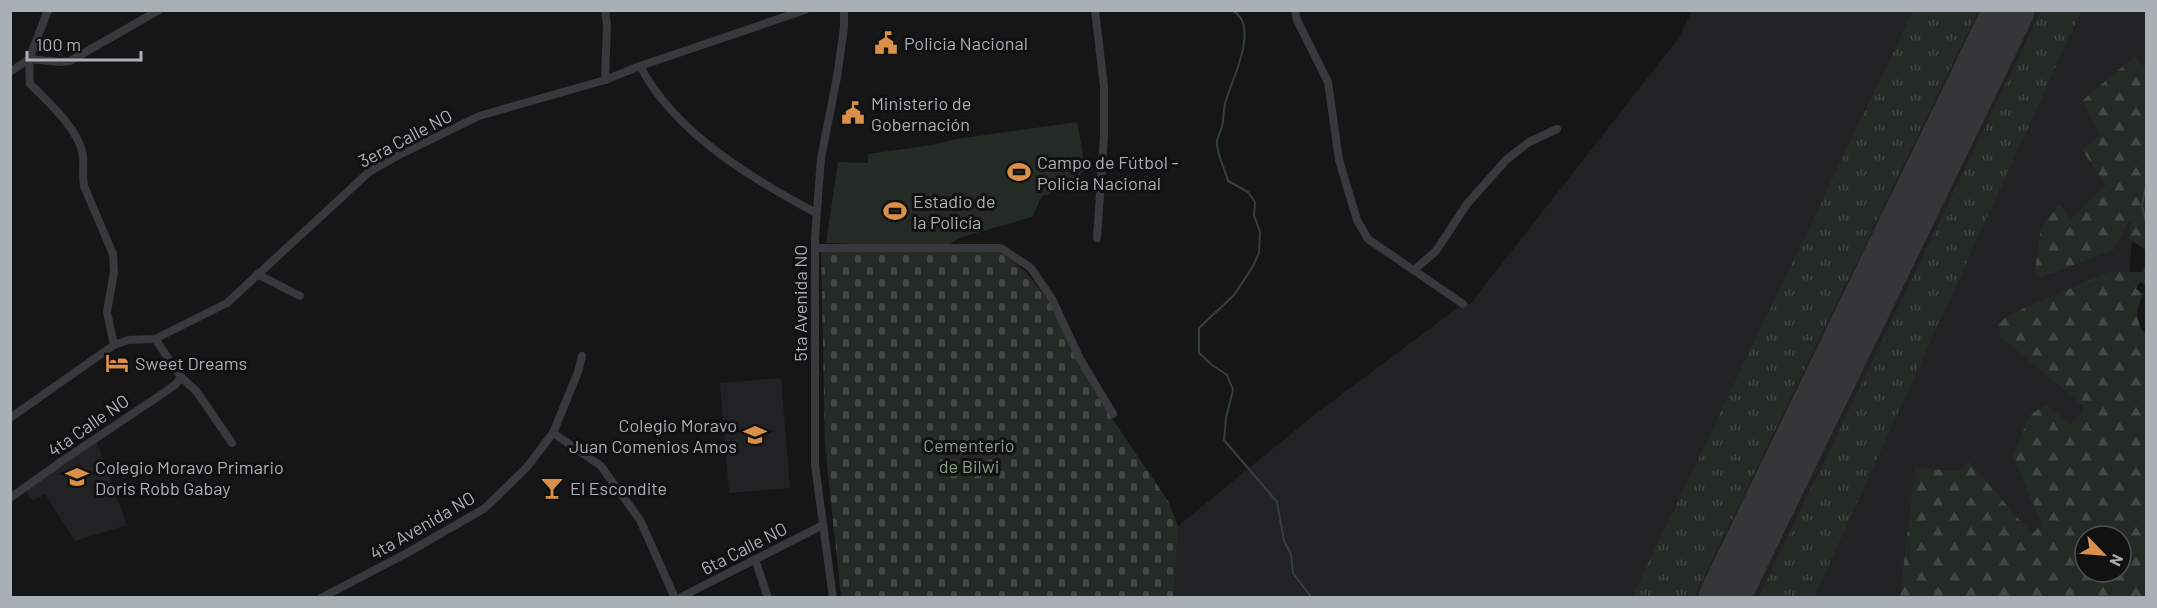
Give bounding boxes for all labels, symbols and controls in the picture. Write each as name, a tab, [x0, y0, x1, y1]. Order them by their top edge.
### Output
scale bar	[27, 24, 141, 62]
public building icon: Policia Nacional	[873, 30, 899, 56]
place label: Policia Nacional	[904, 32, 1028, 54]
text: 100 m	[36, 33, 81, 55]
place label: Ministerio de Gobernación	[871, 92, 971, 135]
public building icon: Ministerio de Gobernación	[840, 100, 866, 126]
street label: 3era Calle NO	[354, 104, 456, 172]
place label: Campo de Fútbol - Policia Nacional	[1037, 151, 1179, 194]
sports icon: Campo de Fútbol - Policia Nacional	[1006, 159, 1032, 185]
place label: Estadio de la Policía	[913, 190, 996, 233]
sports icon: Estadio de la Policía	[882, 198, 908, 224]
street label: 5ta Avenida NO	[789, 244, 811, 362]
hotel icon: Sweet Dreams	[104, 350, 130, 376]
place label: Sweet Dreams	[135, 352, 247, 374]
street label: 4ta Calle NO	[43, 389, 133, 461]
place label: Colegio Moravo Juan Comenios Amos	[569, 414, 737, 457]
school or university icon: Colegio Moravo Juan Comenios Amos	[742, 422, 768, 448]
park label: Cementerio de Bilwi	[923, 434, 1015, 477]
place label: Colegio Moravo Primario Doris Robb Gabay	[95, 456, 284, 499]
school or university icon: Colegio Moravo Primario Doris Robb Gabay	[64, 464, 90, 490]
bar icon: El Escondite	[539, 475, 565, 501]
place label: El Escondite	[570, 477, 667, 499]
street label: 4ta Avenida NO	[365, 486, 479, 564]
street label: 6ta Calle NO	[697, 517, 791, 579]
north arrow	[2073, 524, 2133, 584]
text: N	[2106, 552, 2128, 569]

